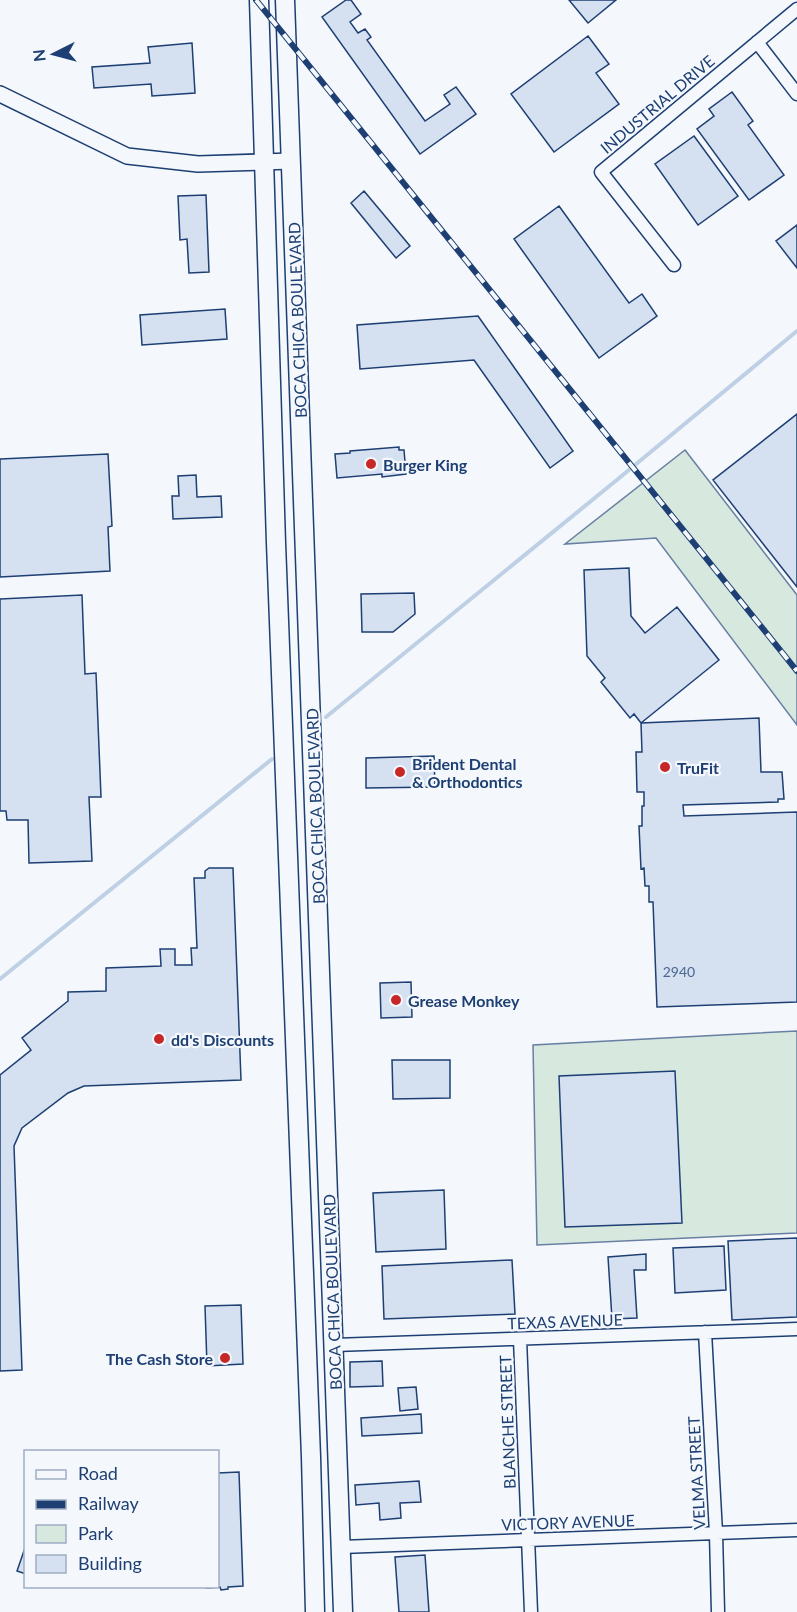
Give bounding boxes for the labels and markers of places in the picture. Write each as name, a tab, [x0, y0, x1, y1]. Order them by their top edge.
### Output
place label: Burger King	[383, 455, 468, 474]
marker: Burger King	[364, 457, 378, 471]
place label: Brident Dental & Orthodontics	[412, 754, 523, 791]
place label: TruFit	[677, 758, 719, 777]
marker: TruFit	[658, 760, 672, 774]
marker: Brident Dental & Orthodontics	[393, 765, 407, 779]
place label: Grease Monkey	[408, 991, 520, 1010]
marker: Grease Monkey	[389, 993, 403, 1007]
place label: dd's Discounts	[171, 1030, 274, 1049]
marker: dd's Discounts	[152, 1032, 166, 1046]
place label: The Cash Store	[106, 1349, 213, 1368]
marker: The Cash Store	[218, 1351, 232, 1365]

